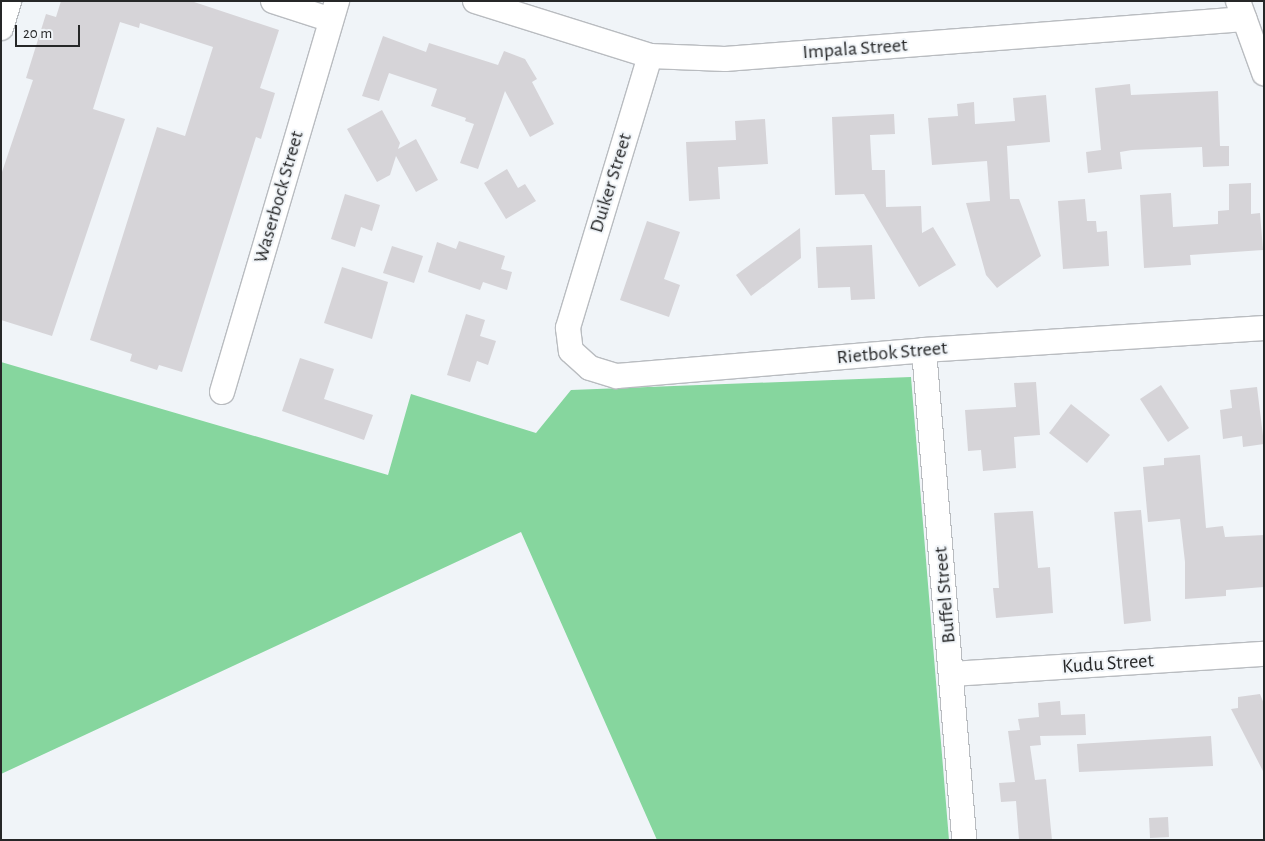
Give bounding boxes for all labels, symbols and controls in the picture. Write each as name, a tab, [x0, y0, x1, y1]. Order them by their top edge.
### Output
scale bar	[18, 15, 82, 47]
text: 20 m	[23, 26, 52, 41]
street label: Impala Street	[802, 33, 908, 65]
street label: Waserbock Street	[249, 128, 309, 266]
street label: Duiker Street	[584, 130, 638, 236]
street label: Rietbok Street	[836, 336, 948, 370]
street label: Buffel Street	[929, 546, 961, 644]
street label: Kudu Street	[1061, 649, 1155, 679]

